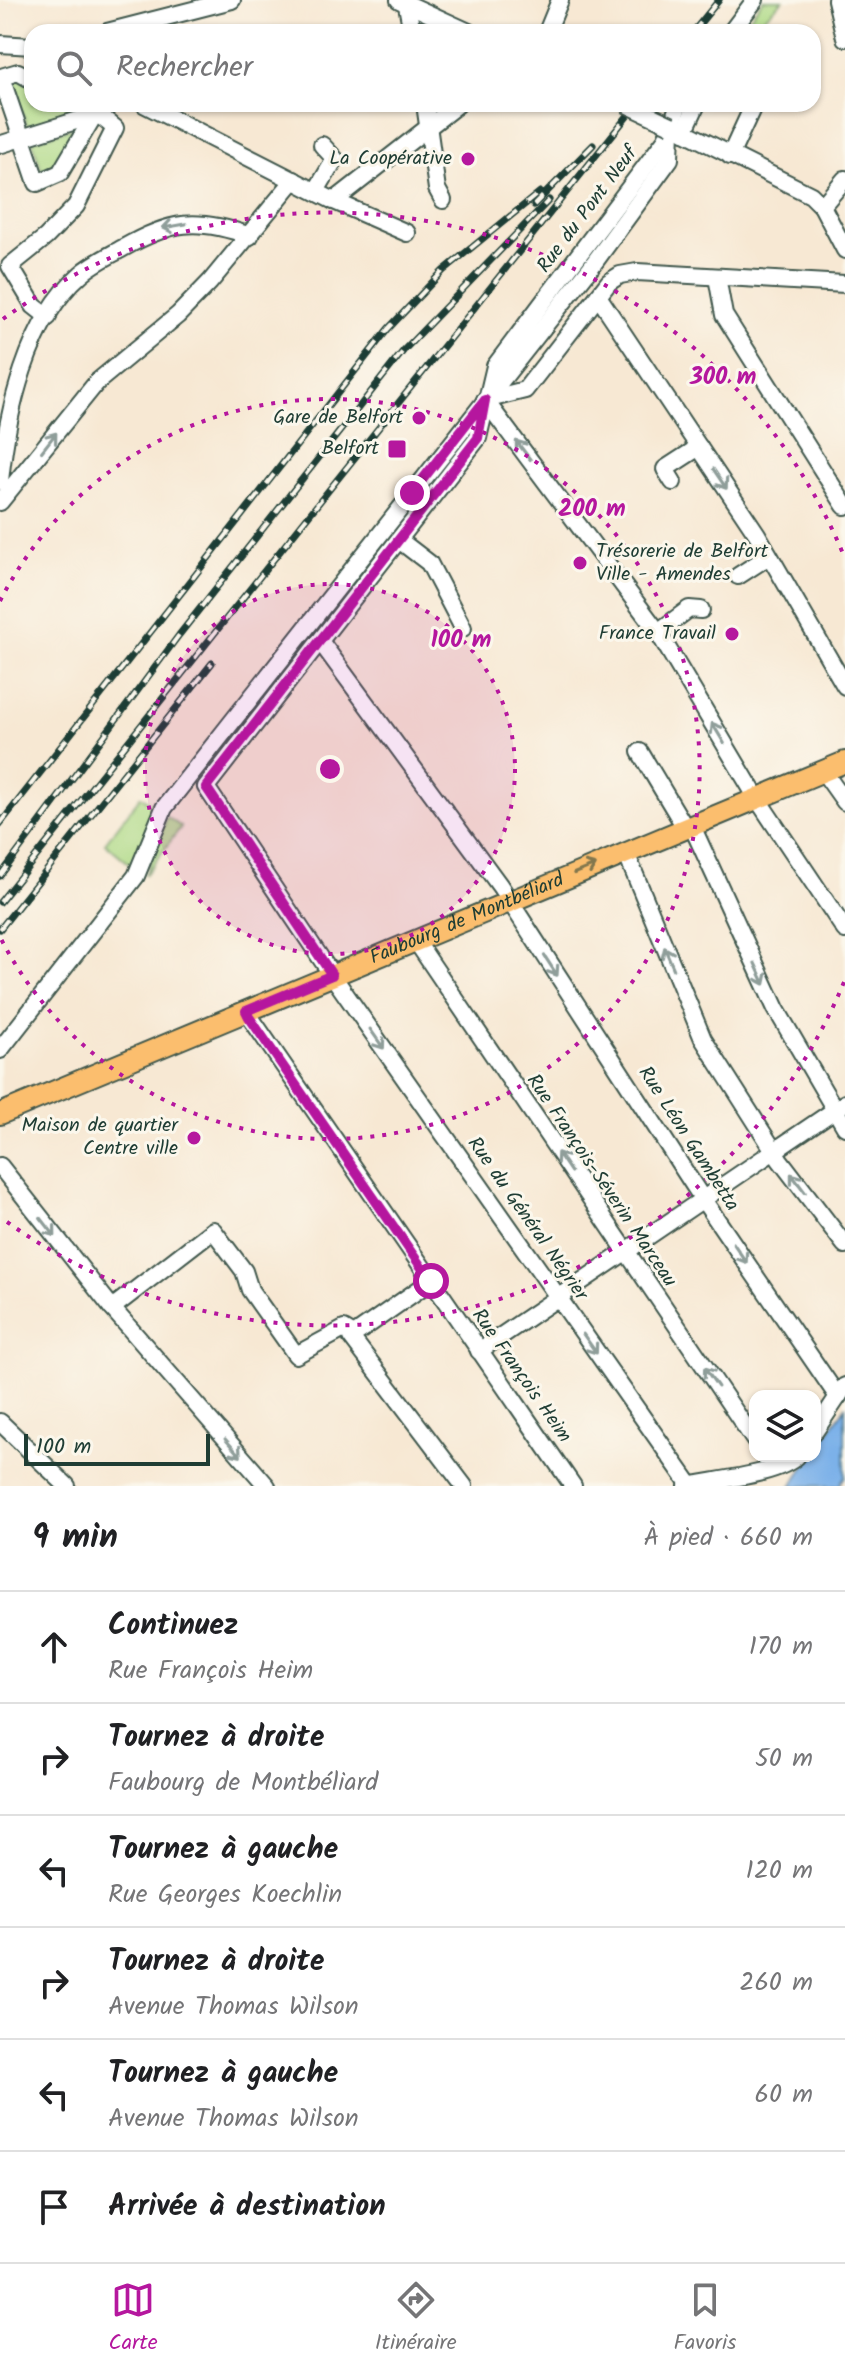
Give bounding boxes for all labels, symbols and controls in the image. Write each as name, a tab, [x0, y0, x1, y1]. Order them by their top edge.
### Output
search box	[24, 24, 821, 112]
text: Rechercher	[116, 44, 253, 92]
icon: search	[52, 46, 96, 90]
street label: Rue du Pont Neuf	[529, 138, 648, 280]
place label: La Coopérative	[329, 143, 452, 175]
marker: La Coopérative	[459, 150, 477, 168]
one-way arrow	[162, 220, 187, 235]
text: 300 m	[689, 358, 756, 397]
place label: Gare de Belfort	[273, 402, 403, 434]
marker: Gare de Belfort	[410, 409, 428, 427]
one-way arrow	[40, 432, 57, 453]
place label: Belfort	[321, 433, 379, 465]
marker: Belfort	[386, 438, 408, 460]
one-way arrow	[514, 440, 531, 461]
one-way arrow	[712, 468, 729, 490]
route end	[394, 475, 430, 511]
text: 200 m	[558, 490, 626, 529]
place label: Trésorerie de Belfort Ville - Amendes	[596, 536, 769, 591]
marker: Trésorerie de Belfort Ville - Amendes	[571, 554, 589, 572]
place label: France Travail	[599, 618, 716, 650]
text: 100 m	[431, 621, 491, 660]
marker: France Travail	[723, 625, 741, 643]
one-way arrow	[710, 722, 726, 745]
centre of rings	[316, 755, 344, 783]
one-way arrow	[572, 861, 597, 875]
street label: Faubourg de Montbéliard	[365, 864, 570, 974]
one-way arrow	[661, 946, 676, 971]
one-way arrow	[542, 954, 559, 976]
one-way arrow	[753, 961, 768, 986]
one-way arrow	[369, 1028, 385, 1050]
street label: Rue Léon Gambetta	[629, 1060, 747, 1218]
street label: Rue François-Séverin Marceau	[517, 1068, 685, 1294]
place label: Maison de quartier Centre ville	[22, 1110, 179, 1165]
marker: Maison de quartier Centre ville	[185, 1129, 203, 1147]
street label: Rue du Général Négrier	[458, 1130, 597, 1309]
one-way arrow	[556, 1152, 572, 1174]
one-way arrow	[789, 1173, 806, 1194]
one-way arrow	[40, 1216, 57, 1237]
one-way arrow	[732, 1241, 748, 1263]
route start	[413, 1263, 449, 1299]
street label: Rue François Heim	[463, 1302, 579, 1450]
one-way arrow	[582, 1333, 598, 1355]
one-way arrow	[703, 1367, 719, 1389]
map controls	[749, 1390, 821, 1462]
button: layers	[749, 1390, 821, 1462]
scale bar	[24, 1430, 210, 1466]
text: 100 m	[36, 1430, 91, 1465]
one-way arrow	[224, 1437, 242, 1457]
text: 9 min	[32, 1511, 118, 1565]
text: À pied · 660 m	[643, 1517, 813, 1559]
text: Continuez	[108, 1602, 238, 1650]
icon: ahead	[32, 1625, 76, 1669]
text: 170 m	[749, 1626, 813, 1668]
text: Rue François Heim	[108, 1650, 313, 1692]
text: Tournez à droite	[108, 1714, 324, 1762]
icon: right	[32, 1737, 76, 1781]
text: 50 m	[755, 1738, 813, 1780]
text: Faubourg de Montbéliard	[108, 1762, 378, 1804]
text: Tournez à gauche	[108, 1826, 338, 1874]
icon: left	[32, 1849, 76, 1893]
text: 120 m	[746, 1850, 813, 1892]
text: Rue Georges Koechlin	[108, 1874, 342, 1916]
text: Tournez à droite	[108, 1938, 324, 1986]
icon: right	[32, 1961, 76, 2005]
text: 260 m	[739, 1962, 813, 2004]
text: Avenue Thomas Wilson	[108, 1986, 359, 2028]
text: Tournez à gauche	[108, 2050, 338, 2098]
icon: left	[32, 2073, 76, 2117]
text: 60 m	[754, 2074, 813, 2116]
text: Avenue Thomas Wilson	[108, 2098, 359, 2140]
text: Arrivée à destination	[108, 2183, 386, 2231]
icon: arrive	[32, 2185, 76, 2229]
tab: Carte	[108, 2278, 158, 2361]
tab: Itinéraire	[375, 2278, 457, 2361]
tab: Favoris	[674, 2278, 737, 2361]

